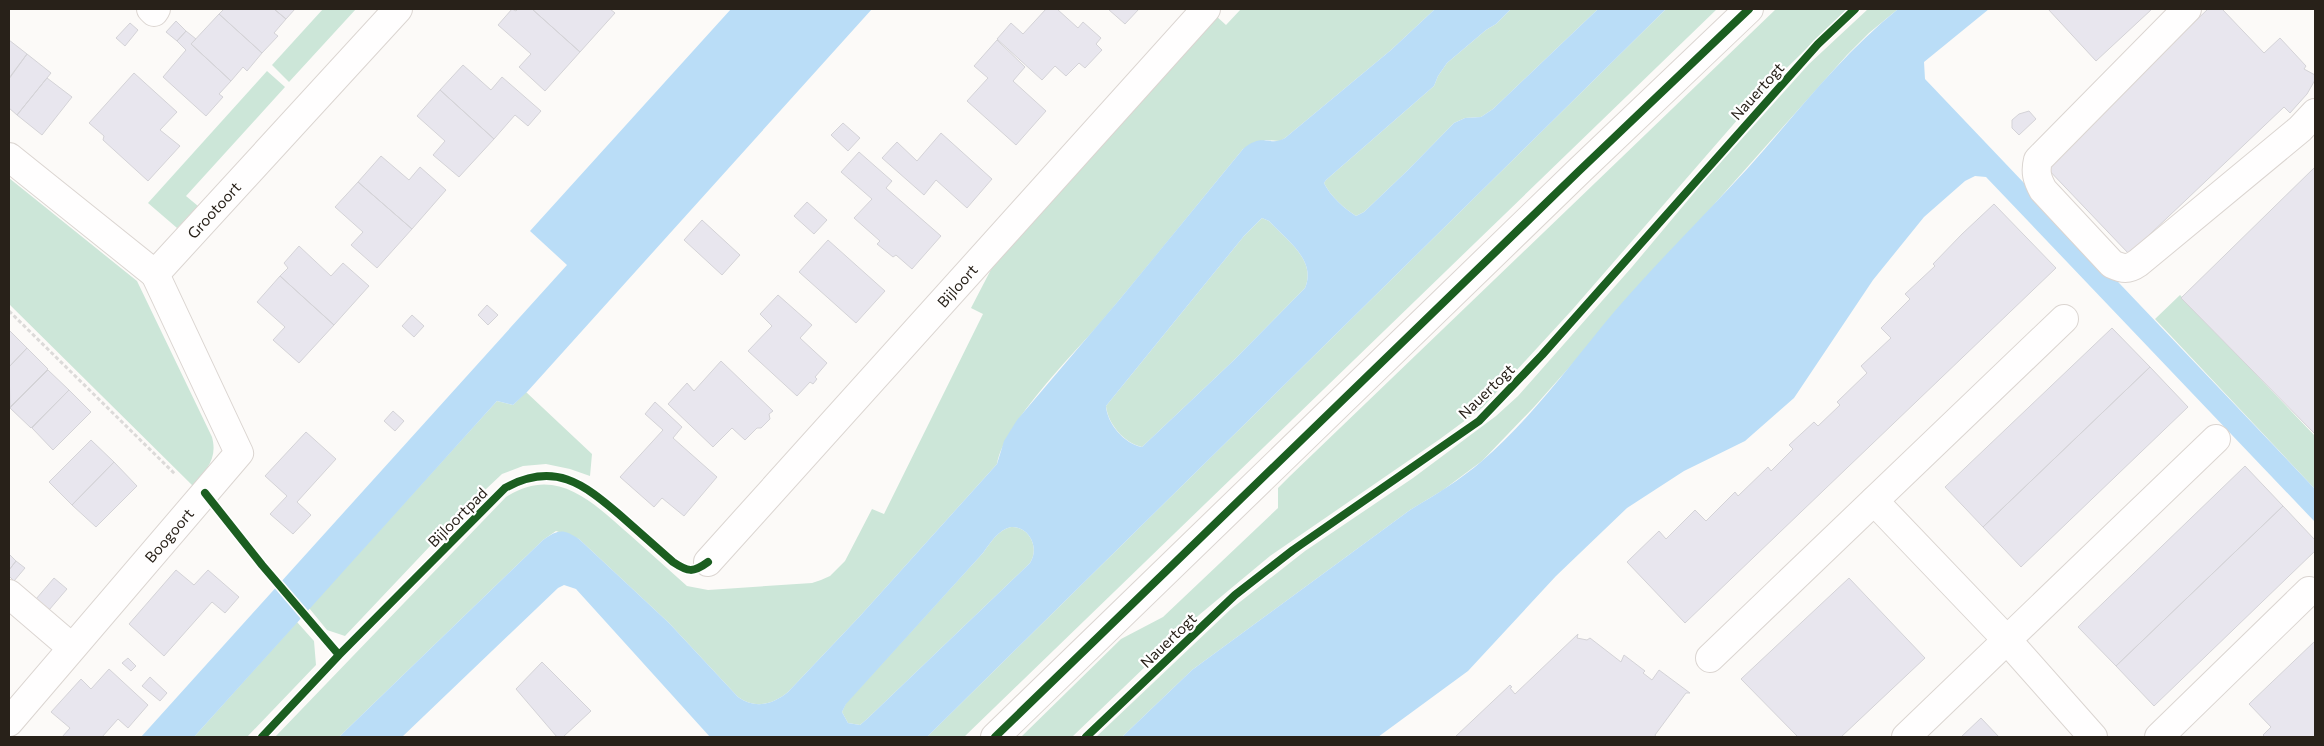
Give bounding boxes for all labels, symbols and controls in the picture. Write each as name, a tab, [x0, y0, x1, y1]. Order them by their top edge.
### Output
street label: Nauertogt	[1727, 59, 1787, 123]
street label: Grootoort	[183, 178, 244, 242]
street label: Bijloort	[933, 260, 981, 311]
street label: Nauertogt	[1454, 360, 1518, 422]
street label: Bijloortpad	[424, 484, 490, 550]
street label: Boogoort	[141, 504, 197, 566]
street label: Nauertogt	[1136, 609, 1200, 671]

